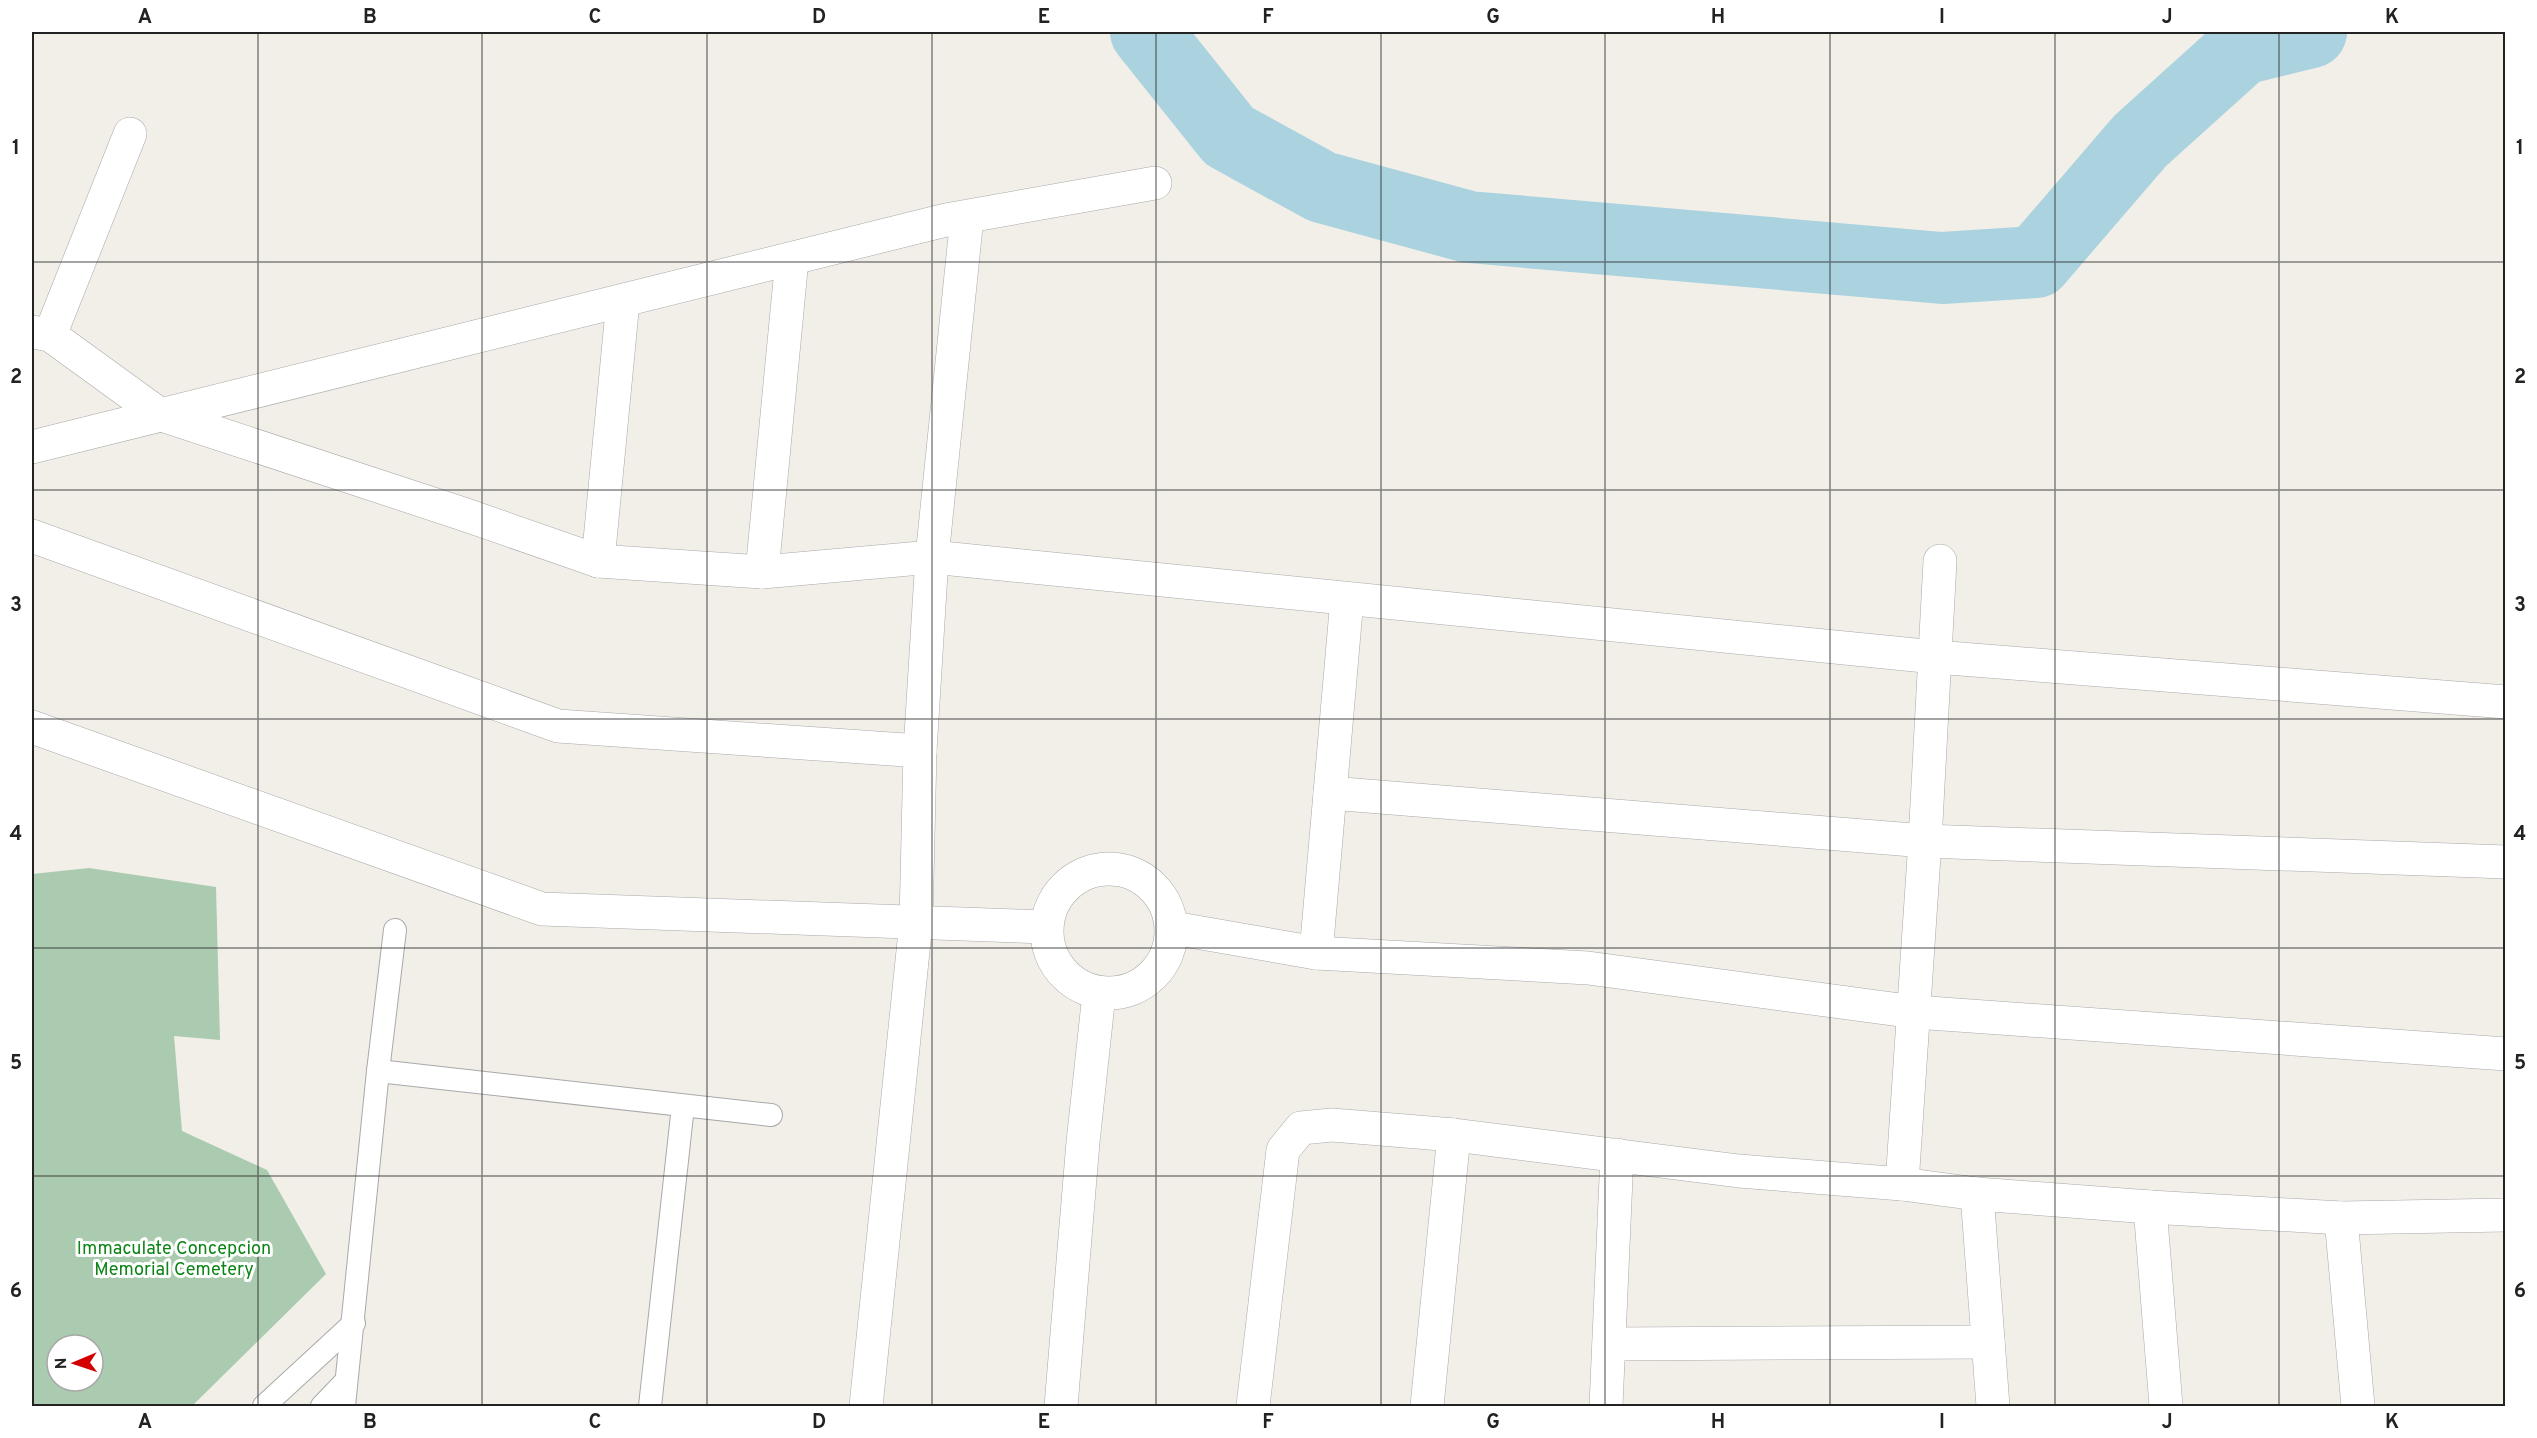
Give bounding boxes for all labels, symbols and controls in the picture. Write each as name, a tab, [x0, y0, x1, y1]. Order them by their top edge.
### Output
text: A	[138, 5, 152, 31]
text: B	[363, 5, 377, 31]
text: C	[589, 5, 601, 31]
text: D	[812, 5, 826, 31]
text: E	[1038, 5, 1050, 31]
text: F	[1262, 5, 1274, 31]
text: G	[1486, 5, 1500, 31]
text: H	[1711, 5, 1725, 31]
text: I	[1939, 5, 1945, 31]
text: J	[2161, 5, 2173, 31]
text: K	[2385, 5, 2399, 31]
text: 1	[12, 136, 20, 162]
text: 1	[2516, 136, 2524, 162]
text: 2	[10, 365, 22, 391]
text: 2	[2514, 365, 2526, 391]
text: 3	[10, 593, 22, 619]
text: 3	[2514, 593, 2526, 619]
text: 4	[10, 822, 22, 848]
text: 4	[2514, 822, 2526, 848]
text: 5	[10, 1051, 22, 1077]
text: 5	[2514, 1051, 2526, 1077]
park label: Immaculate Concepcion Memorial Cemetery	[77, 1238, 271, 1282]
text: 6	[10, 1279, 22, 1305]
text: 6	[2514, 1279, 2526, 1305]
north arrow	[45, 1333, 105, 1393]
text: N	[52, 1357, 72, 1370]
text: A	[138, 1410, 152, 1436]
text: B	[363, 1410, 377, 1436]
text: C	[589, 1410, 601, 1436]
text: D	[812, 1410, 826, 1436]
text: E	[1038, 1410, 1050, 1436]
text: F	[1262, 1410, 1274, 1436]
text: G	[1486, 1410, 1500, 1436]
text: H	[1711, 1410, 1725, 1436]
text: I	[1939, 1410, 1945, 1436]
text: J	[2161, 1410, 2173, 1436]
text: K	[2385, 1410, 2399, 1436]

